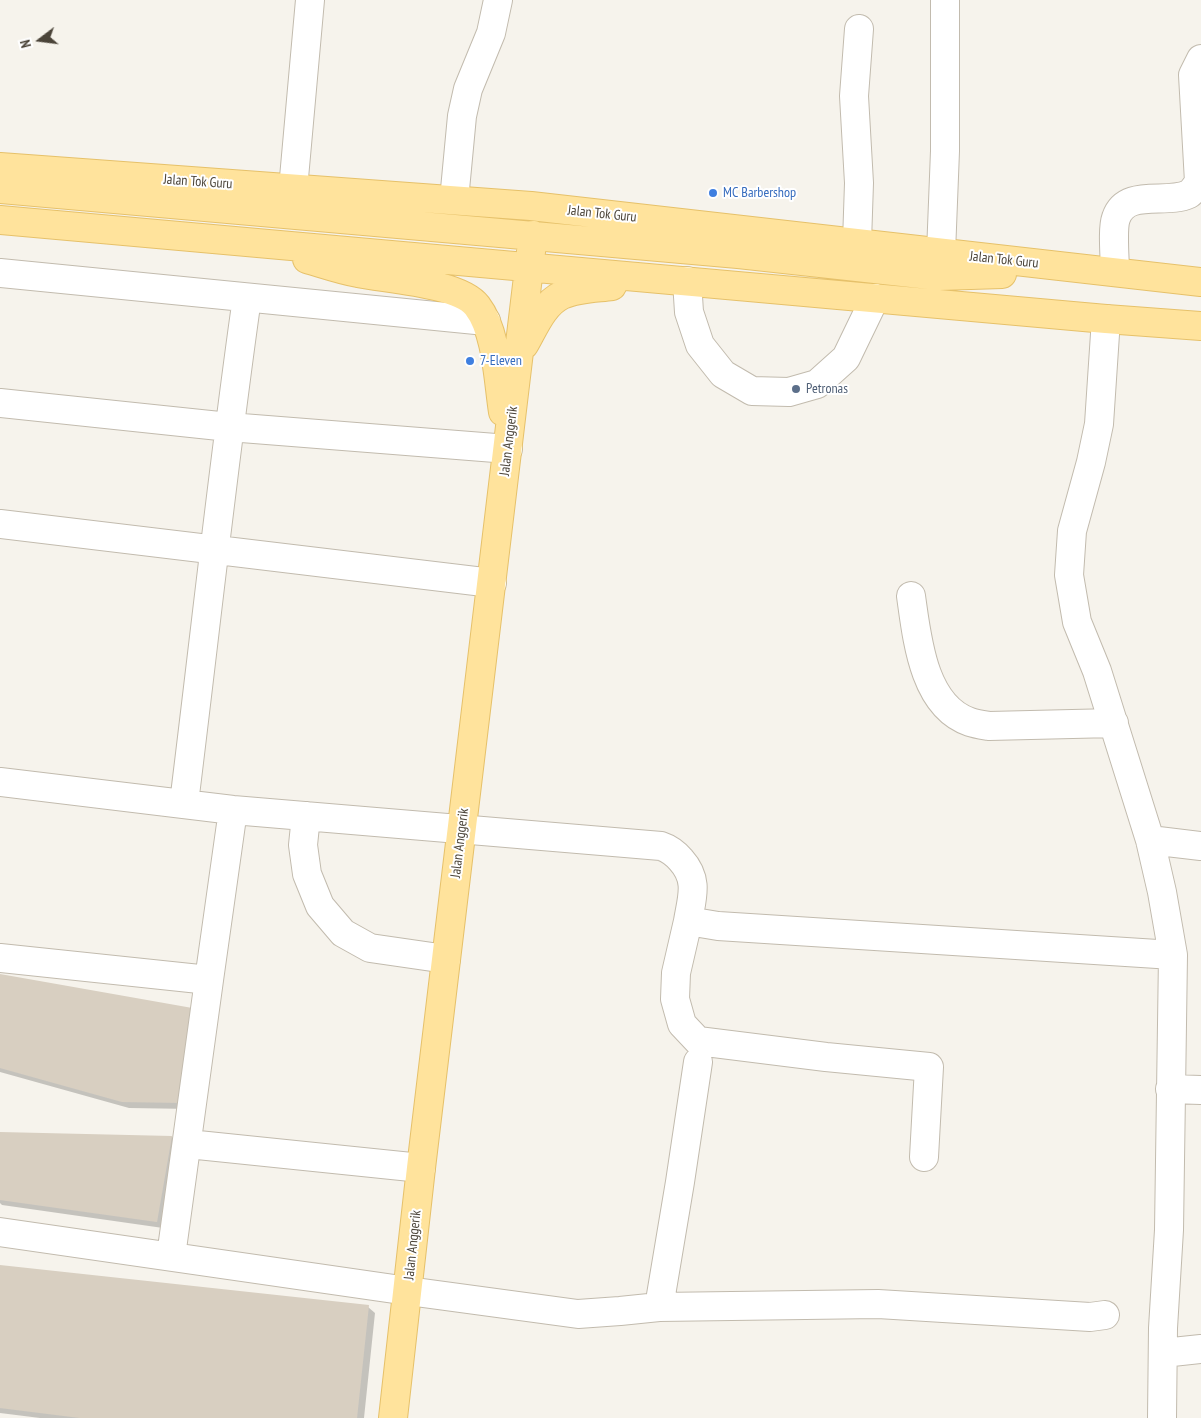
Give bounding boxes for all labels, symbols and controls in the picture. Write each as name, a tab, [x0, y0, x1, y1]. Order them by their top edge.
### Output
north arrow	[15, 15, 65, 65]
text: N	[16, 38, 35, 50]
street label: Jalan Tok Guru	[163, 171, 233, 193]
place label: MC Barbershop	[723, 185, 796, 201]
marker: MC Barbershop	[707, 187, 719, 199]
street label: Jalan Tok Guru	[567, 202, 637, 226]
street label: Jalan Tok Guru	[969, 248, 1039, 272]
place label: 7-Eleven	[480, 353, 522, 369]
marker: 7-Eleven	[464, 355, 476, 367]
place label: Petronas	[806, 381, 848, 397]
marker: Petronas	[790, 383, 802, 395]
street label: Jalan Anggerik	[496, 405, 522, 477]
street label: Jalan Anggerik	[447, 807, 473, 879]
street label: Jalan Anggerik	[401, 1209, 425, 1281]

